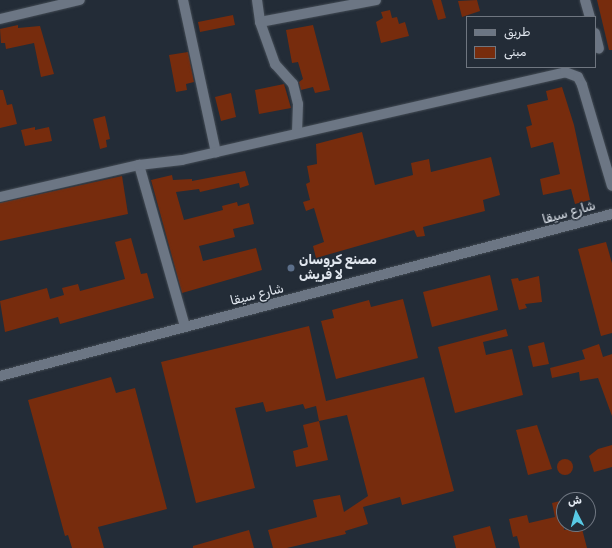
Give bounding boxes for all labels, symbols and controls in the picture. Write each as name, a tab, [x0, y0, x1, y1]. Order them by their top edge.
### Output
legend	[466, 16, 596, 68]
text: طريق	[504, 25, 530, 39]
text: مبنى	[504, 45, 526, 59]
street label: شارع سيقا	[540, 198, 598, 228]
place label: مصنع كروسان لا فريش	[299, 253, 377, 284]
marker: مصنع كروسان لا فريش	[286, 263, 296, 273]
street label: شارع سيقا	[228, 281, 286, 309]
north arrow	[556, 492, 596, 532]
text: ش	[567, 493, 582, 508]

